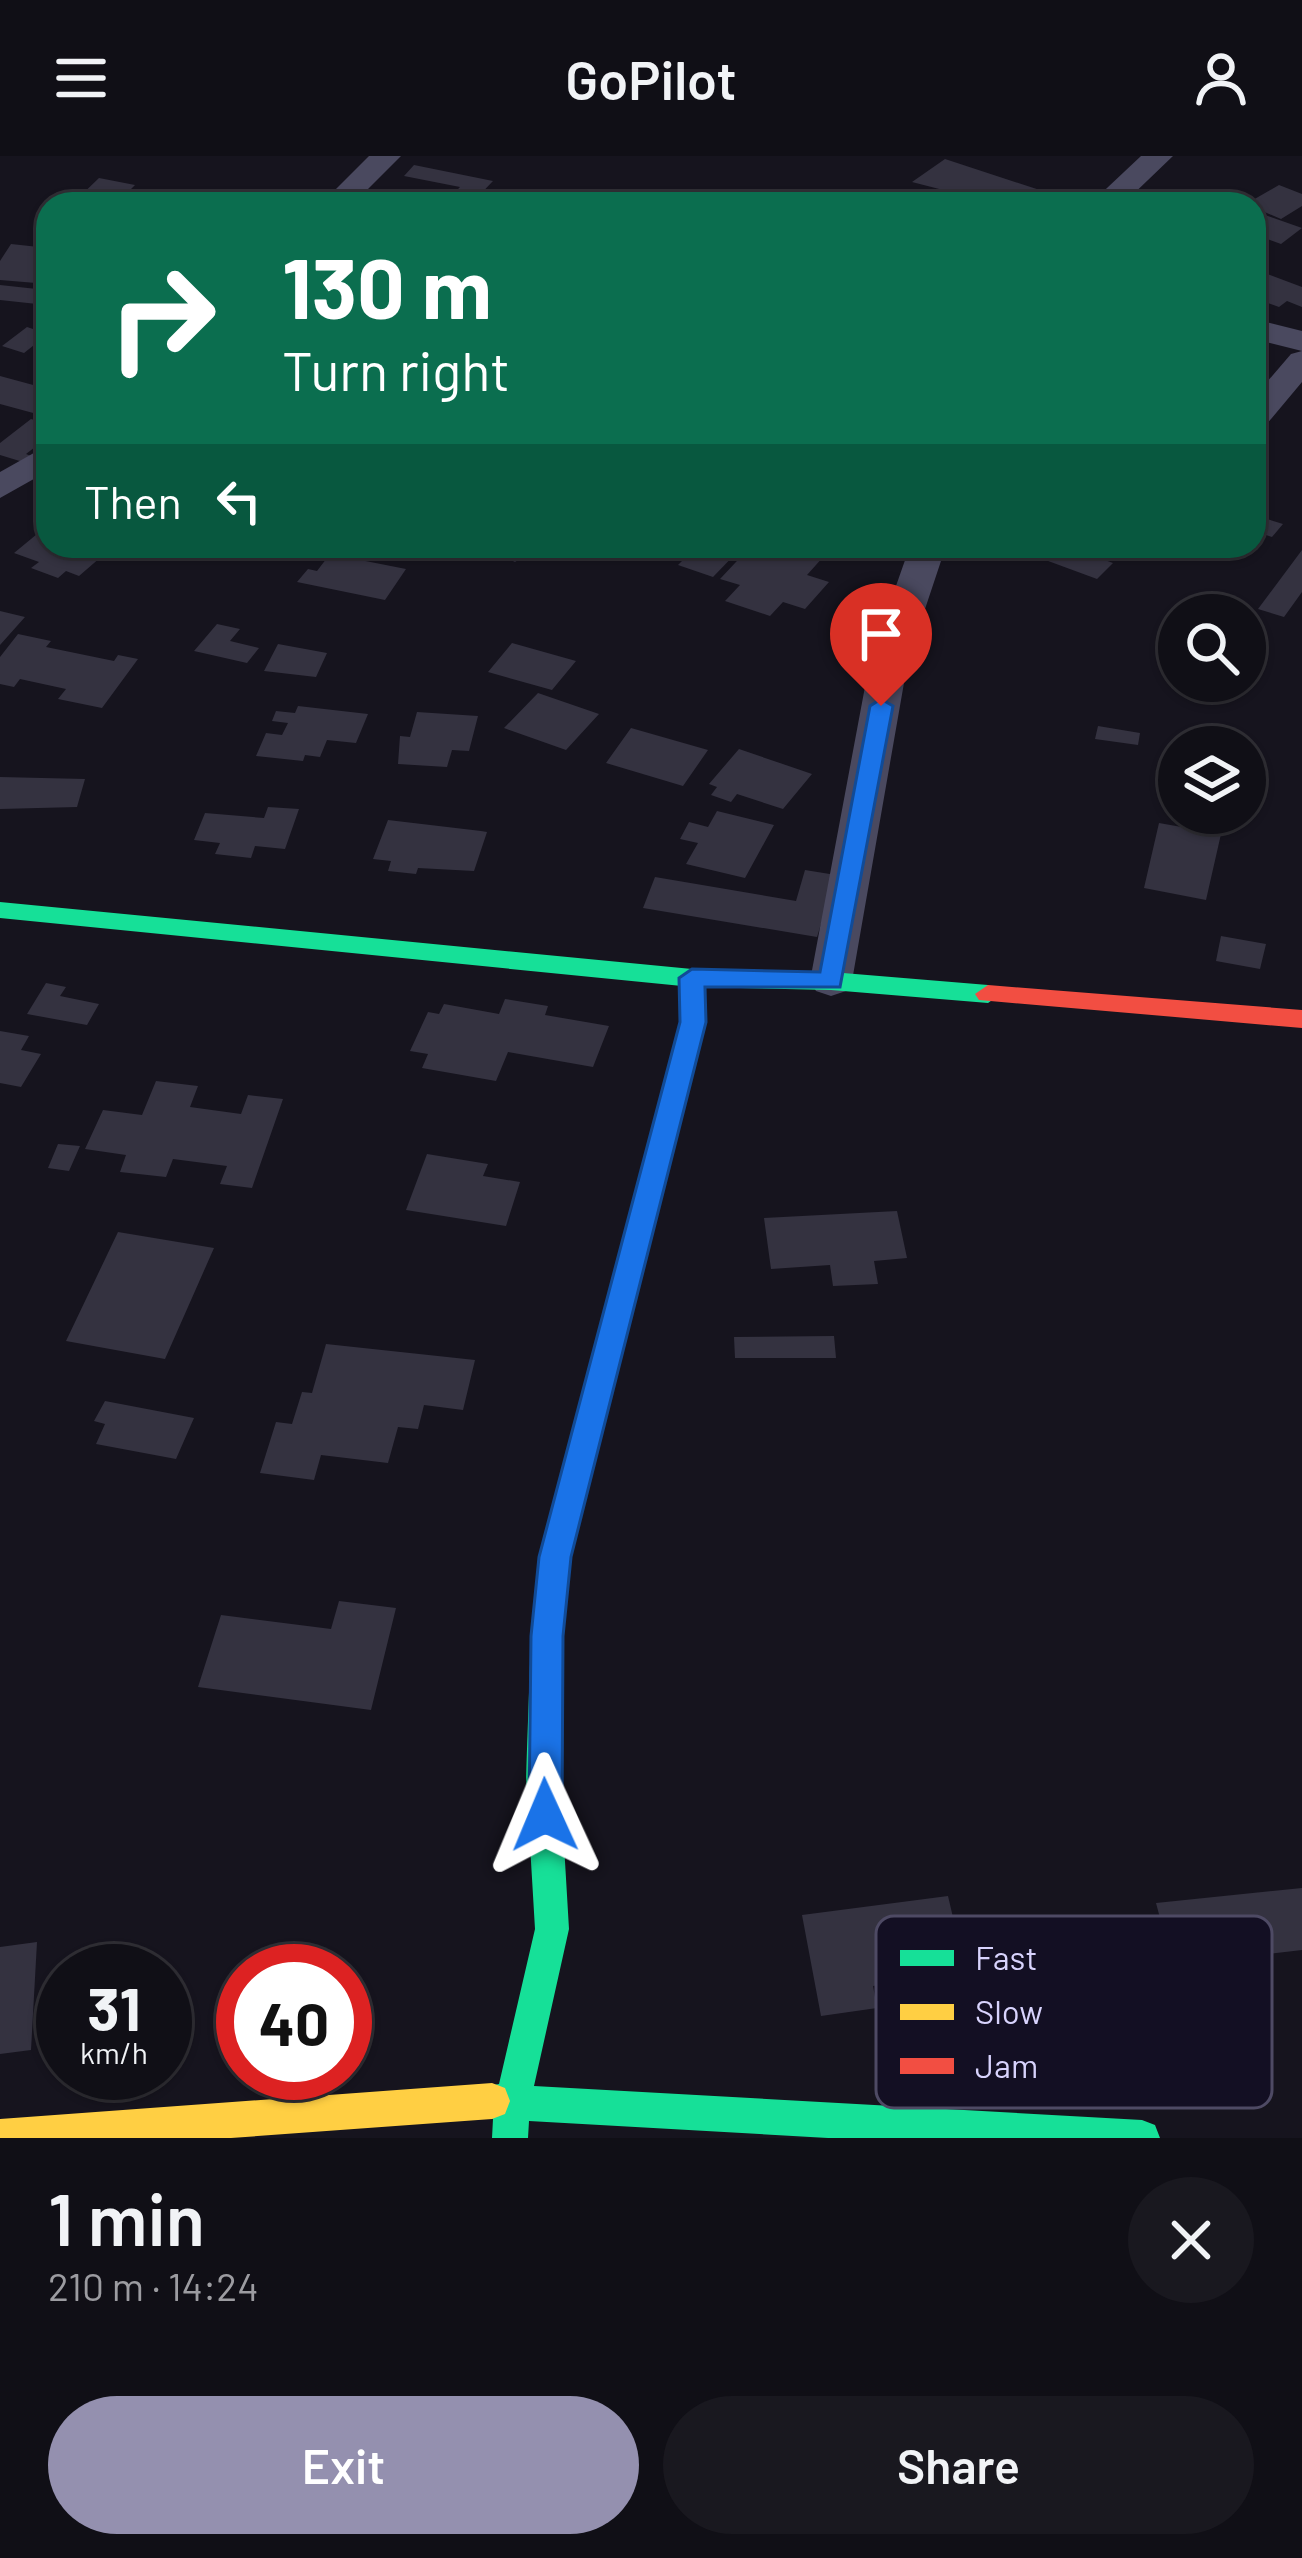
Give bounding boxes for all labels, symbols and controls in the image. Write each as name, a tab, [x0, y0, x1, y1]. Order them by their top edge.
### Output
icon: menu	[48, 45, 114, 111]
icon: person	[1188, 45, 1254, 111]
text: GoPilot	[565, 46, 737, 111]
text: 130 m	[282, 235, 492, 336]
icon: right	[84, 240, 240, 396]
text: Turn right	[282, 337, 510, 402]
icon: left	[206, 468, 272, 534]
text: Then	[84, 474, 182, 528]
pin	[830, 583, 932, 706]
map controls	[1158, 594, 1266, 834]
button: search	[1158, 594, 1266, 702]
icon: arrive	[848, 601, 914, 667]
button: layers	[1158, 726, 1266, 834]
position arrow	[482, 1752, 608, 1878]
legend	[876, 1916, 1272, 2108]
text: Fast	[975, 1937, 1037, 1977]
speed limit sign: 40	[216, 1944, 372, 2100]
text: 31	[87, 1971, 141, 2043]
text: Slow	[975, 1991, 1043, 2031]
text: km/h	[80, 2034, 148, 2070]
text: Jam	[975, 2045, 1038, 2085]
text: 1 min	[48, 2174, 205, 2260]
button: close	[1128, 2177, 1254, 2303]
text: 210 m · 14:24	[48, 2262, 259, 2309]
button: Exit	[48, 2396, 639, 2534]
button: Share	[663, 2396, 1254, 2534]

